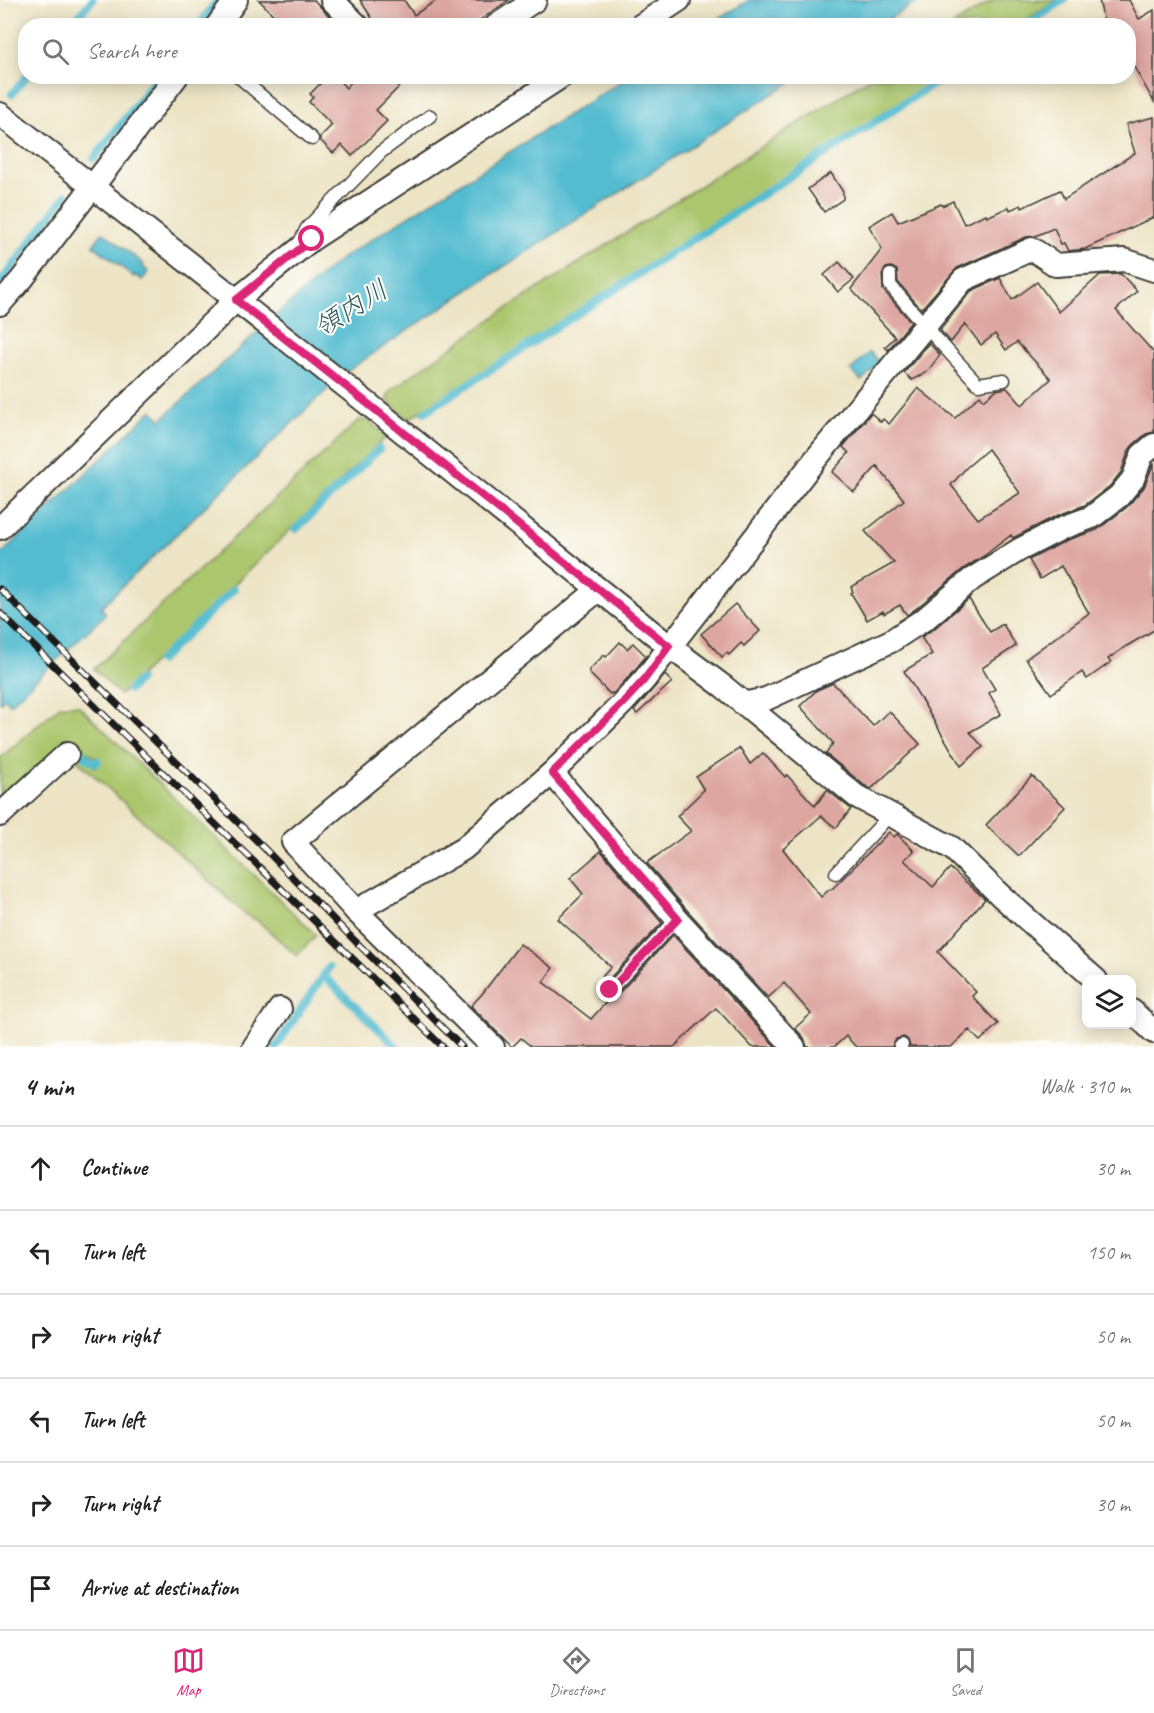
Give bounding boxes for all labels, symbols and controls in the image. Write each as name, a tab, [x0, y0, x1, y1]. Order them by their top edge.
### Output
search box	[18, 18, 1136, 84]
icon: search	[39, 35, 72, 68]
text: Search here	[87, 37, 177, 65]
route start	[298, 225, 324, 251]
water label: 領内川	[308, 272, 394, 344]
map controls	[1082, 975, 1136, 1029]
button: layers	[1082, 975, 1136, 1029]
route end	[596, 976, 622, 1002]
text: 4 min	[24, 1070, 74, 1103]
text: Walk · 310 m	[1040, 1074, 1130, 1099]
icon: ahead	[24, 1152, 57, 1185]
text: Continue	[81, 1154, 147, 1182]
text: 30 m	[1096, 1156, 1130, 1181]
icon: left	[24, 1236, 57, 1269]
text: Turn left	[81, 1238, 145, 1266]
text: 150 m	[1087, 1240, 1130, 1265]
icon: right	[24, 1320, 57, 1353]
text: Turn right	[81, 1322, 158, 1350]
text: 50 m	[1096, 1324, 1130, 1349]
icon: left	[24, 1404, 57, 1437]
text: Turn left	[81, 1406, 145, 1434]
text: 50 m	[1096, 1408, 1130, 1433]
icon: right	[24, 1488, 57, 1521]
text: Turn right	[81, 1490, 158, 1518]
text: 30 m	[1096, 1492, 1130, 1517]
icon: arrive	[24, 1572, 57, 1605]
text: Arrive at destination	[81, 1574, 238, 1602]
tab: Map	[172, 1644, 205, 1700]
tab: Directions	[549, 1644, 605, 1700]
tab: Saved	[949, 1644, 982, 1700]

